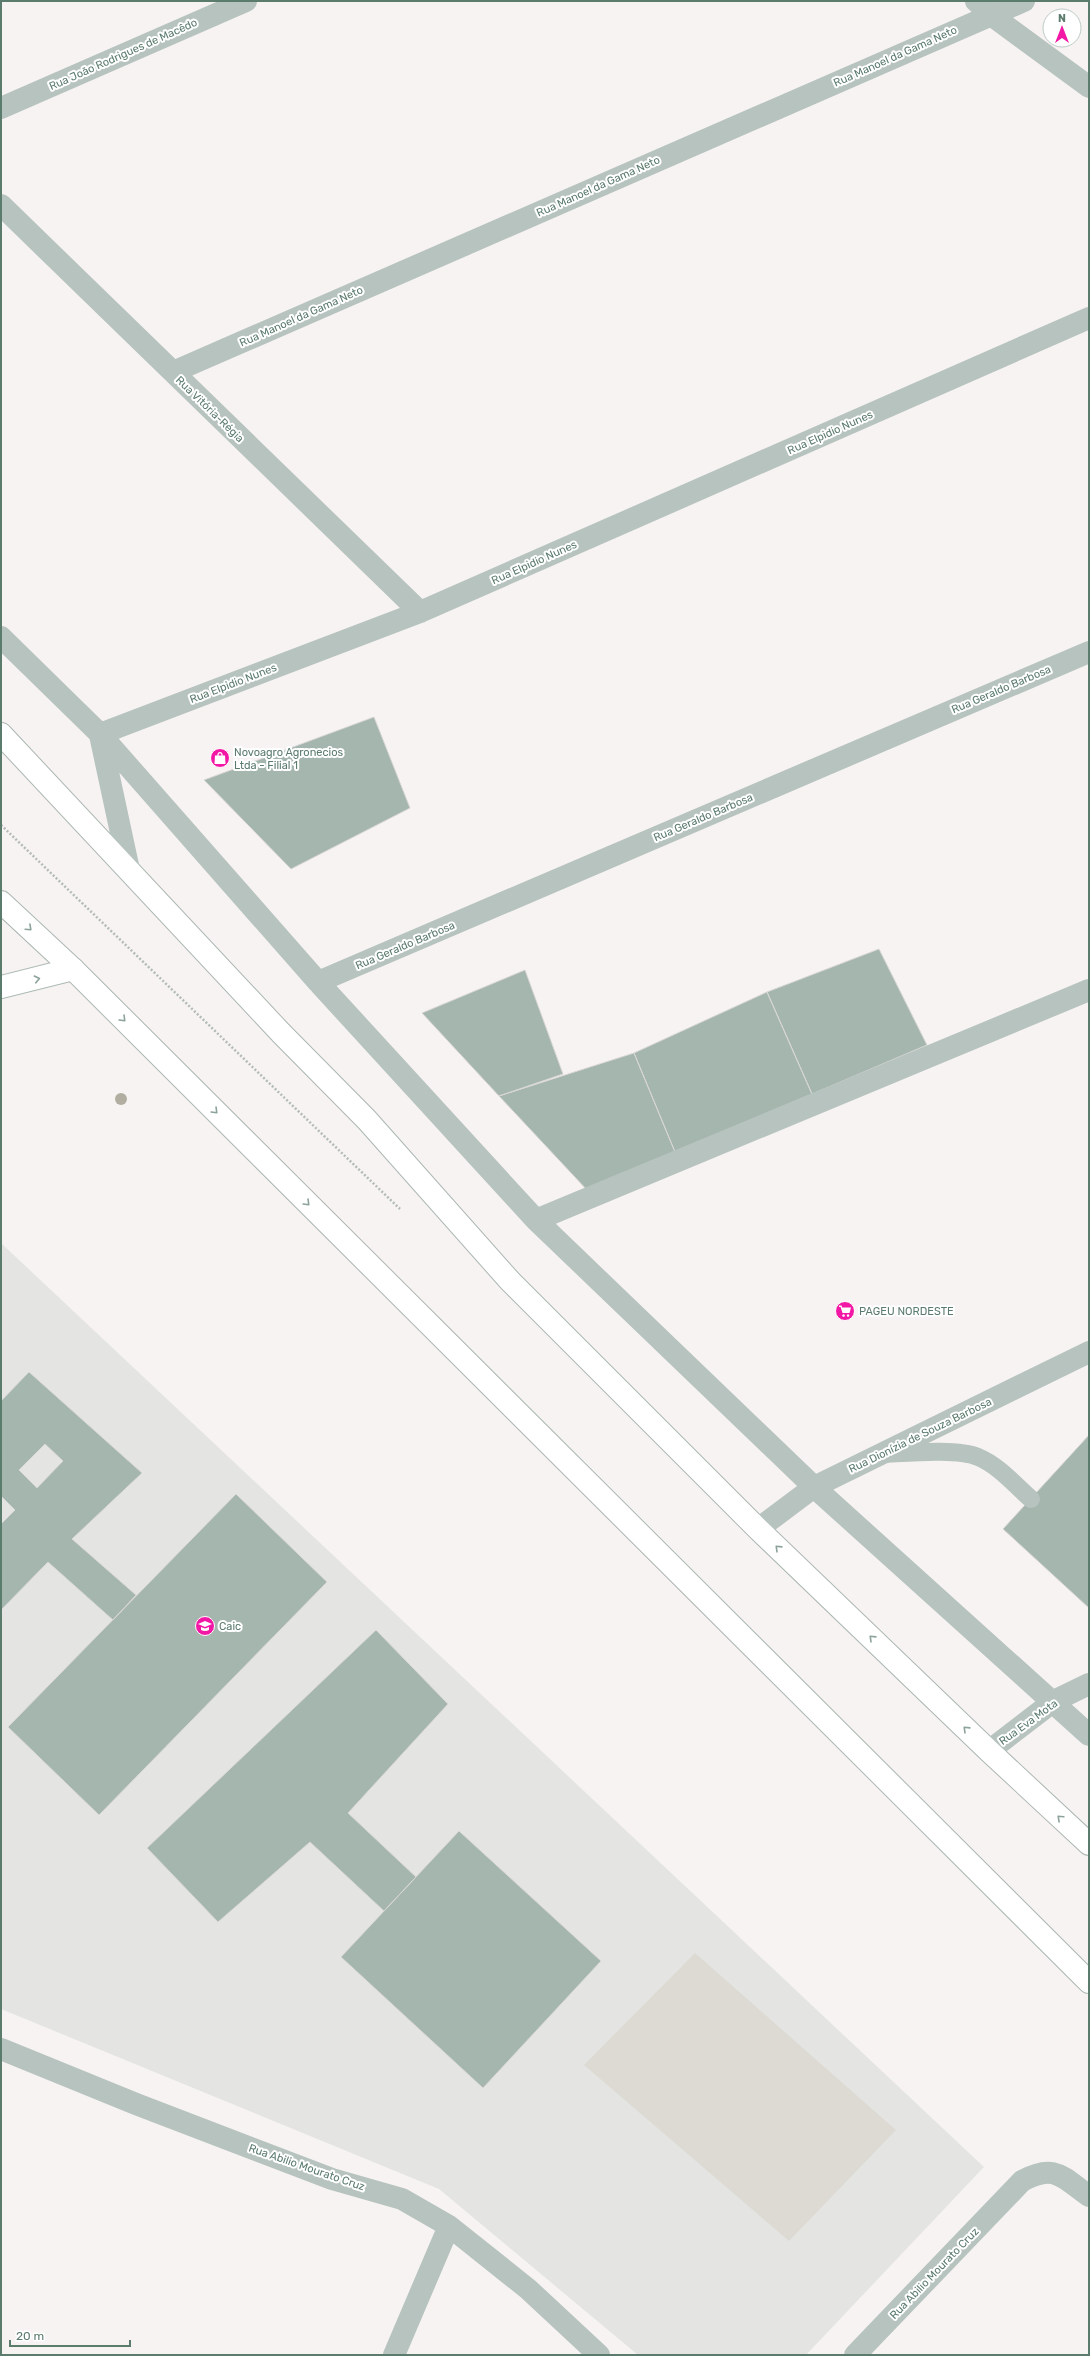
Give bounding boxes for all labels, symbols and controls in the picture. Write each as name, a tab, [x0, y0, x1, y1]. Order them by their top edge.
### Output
north arrow	[1042, 8, 1082, 48]
text: N	[1058, 12, 1066, 25]
street label: Rua João Rodrigues de Macêdo	[47, 16, 199, 93]
street label: Rua Manoel da Gama Neto	[831, 23, 959, 90]
street label: Rua Manoel da Gama Neto	[534, 153, 662, 220]
street label: Rua Manoel da Gama Neto	[237, 283, 365, 350]
street label: Rua Vitória-Régia	[173, 374, 246, 445]
street label: Rua Elpidio Nunes	[786, 408, 875, 457]
street label: Rua Elpidio Nunes	[490, 538, 579, 587]
street label: Rua Elpidio Nunes	[188, 661, 279, 706]
street label: Rua Geraldo Barbosa	[950, 663, 1053, 716]
place label: Novoagro Agronecios Ltda - Filial 1	[234, 746, 344, 772]
shop icon: Novoagro Agronecios Ltda - Filial 1	[209, 747, 231, 769]
street label: Rua Geraldo Barbosa	[652, 791, 755, 844]
street label: Rua Geraldo Barbosa	[354, 919, 457, 972]
one-way arrow	[25, 924, 32, 931]
one-way arrow	[34, 975, 40, 983]
one-way arrow	[118, 1014, 126, 1022]
one-way arrow	[210, 1106, 218, 1114]
one-way arrow	[302, 1198, 310, 1205]
supermarket icon: PAGEU NORDESTE	[834, 1300, 856, 1322]
place label: PAGEU NORDESTE	[859, 1305, 954, 1318]
street label: Rua Dionízia de Souza Barbosa	[847, 1395, 994, 1476]
one-way arrow	[776, 1546, 783, 1553]
school or university icon: Caic	[194, 1615, 216, 1637]
place label: Caic	[219, 1620, 241, 1633]
one-way arrow	[869, 1636, 877, 1643]
street label: Rua Eva Mota	[997, 1697, 1060, 1748]
one-way arrow	[963, 1726, 971, 1734]
one-way arrow	[1058, 1815, 1065, 1822]
street label: Rua Abilio Mourato Cruz	[247, 2141, 367, 2194]
street label: Rua Abilio Mourato Cruz	[887, 2225, 982, 2322]
scale bar	[10, 2322, 130, 2348]
text: 20 m	[16, 2329, 44, 2343]

